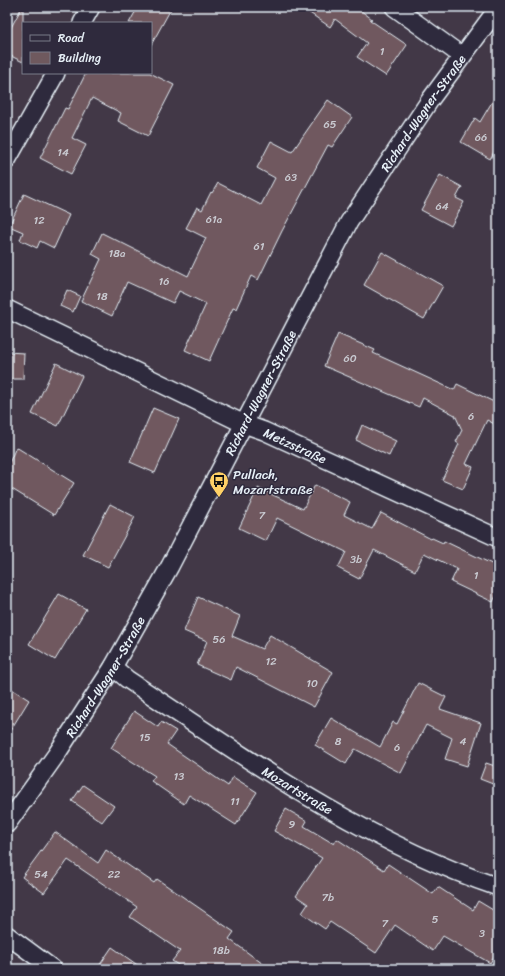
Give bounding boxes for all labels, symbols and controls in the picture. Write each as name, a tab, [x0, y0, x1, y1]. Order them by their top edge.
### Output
legend	[22, 22, 152, 74]
text: Road	[58, 27, 85, 49]
house number: 1	[380, 42, 385, 61]
text: Building	[58, 47, 101, 69]
street label: Richard-Wagner-Straße	[374, 49, 472, 177]
house number: 65	[324, 115, 337, 134]
house number: 66	[475, 128, 487, 147]
house number: 14	[57, 143, 69, 162]
house number: 63	[285, 168, 297, 187]
house number: 64	[435, 197, 449, 216]
house number: 61a	[206, 210, 223, 229]
house number: 12	[33, 211, 45, 230]
house number: 61	[254, 237, 265, 256]
house number: 18a	[109, 244, 126, 263]
house number: 16	[159, 272, 169, 291]
house number: 18	[96, 287, 108, 306]
street label: Richard-Wagner-Straße	[218, 326, 303, 460]
house number: 60	[343, 349, 357, 368]
house number: 6	[468, 407, 474, 426]
street label: Metzstraße	[260, 421, 330, 470]
place label: Pullach, Mozartstraße	[233, 463, 313, 501]
bus stop icon: Pullach, Mozartstraße	[208, 470, 230, 498]
house number: 7	[259, 506, 266, 525]
house number: 3b	[350, 550, 362, 569]
house number: 1	[474, 566, 479, 585]
street label: Richard-Wagner-Straße	[59, 612, 151, 742]
house number: 56	[213, 630, 225, 649]
house number: 12	[265, 652, 277, 671]
house number: 10	[306, 674, 318, 693]
house number: 15	[139, 728, 151, 747]
house number: 8	[335, 732, 342, 751]
house number: 4	[460, 732, 467, 751]
house number: 6	[394, 738, 400, 757]
street label: Mozartstraße	[257, 760, 338, 821]
house number: 13	[174, 767, 184, 786]
house number: 11	[230, 792, 240, 811]
house number: 9	[289, 815, 296, 834]
house number: 54	[34, 865, 48, 884]
house number: 22	[108, 865, 121, 884]
house number: 7b	[322, 888, 334, 907]
house number: 5	[432, 910, 439, 929]
house number: 7	[382, 914, 389, 933]
house number: 3	[479, 924, 485, 943]
house number: 18b	[212, 941, 230, 960]

